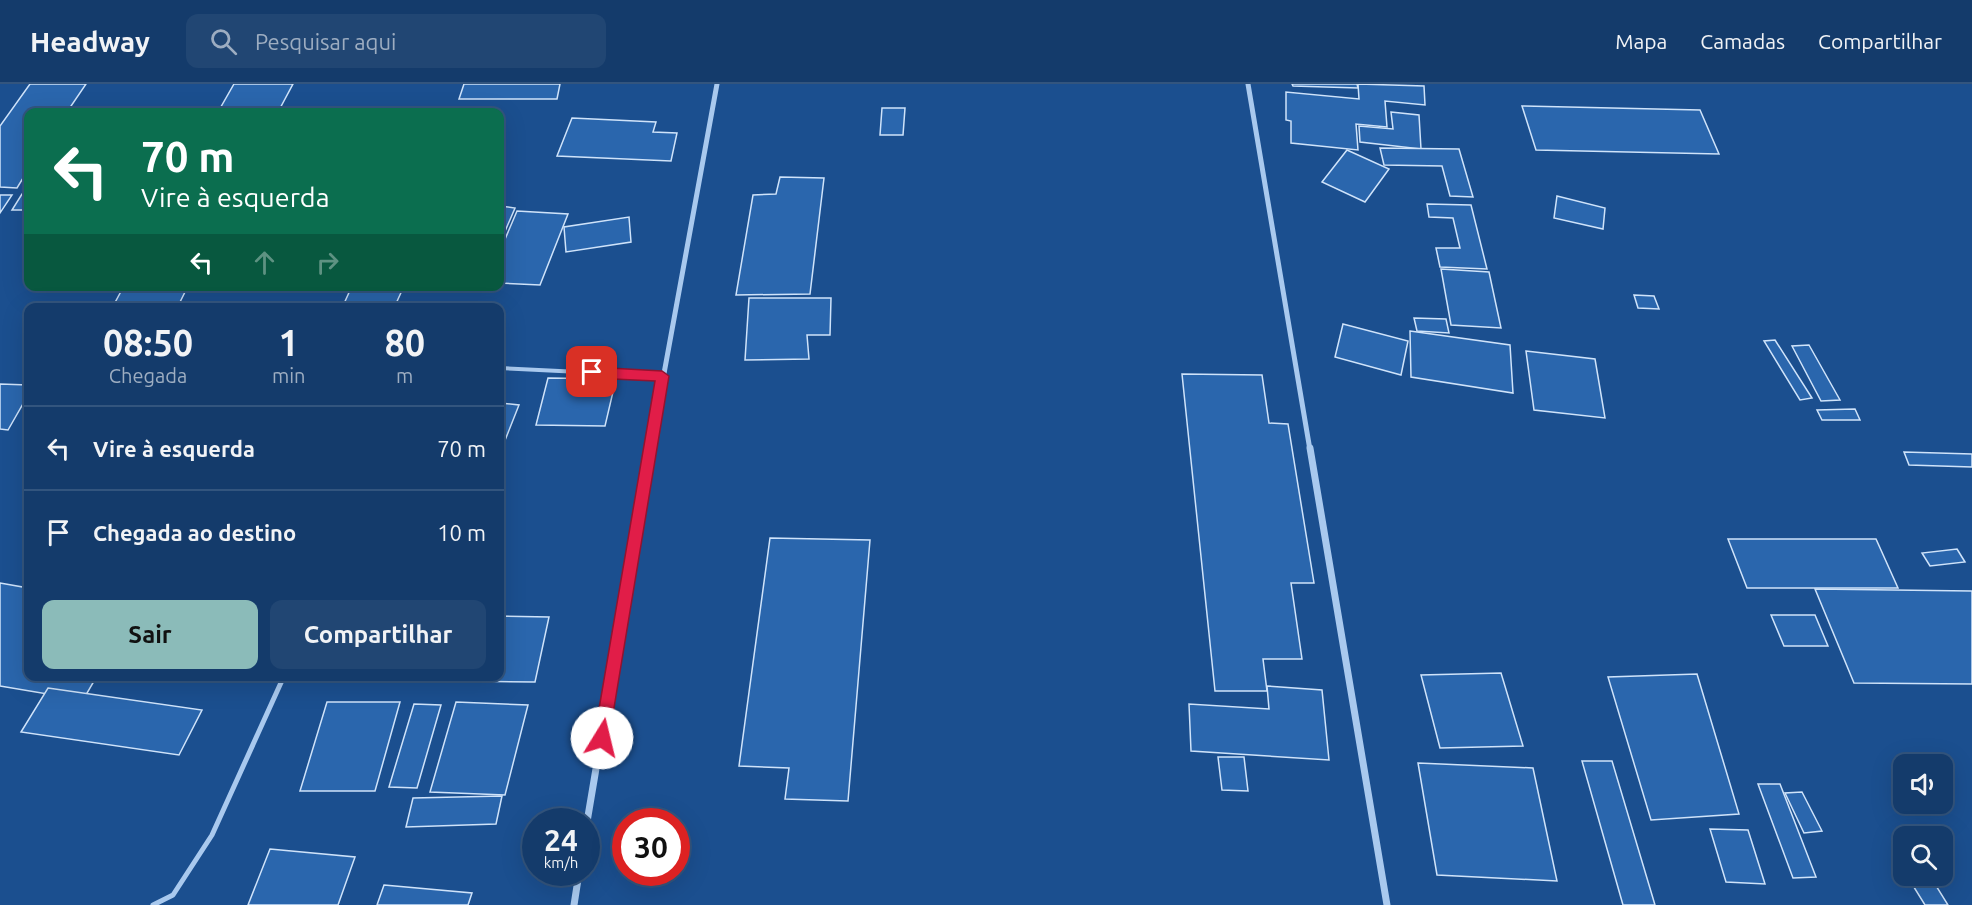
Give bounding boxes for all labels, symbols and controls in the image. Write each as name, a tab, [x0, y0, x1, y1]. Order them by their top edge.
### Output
search box	[186, 14, 606, 68]
icon: search	[207, 25, 240, 58]
text: Headway	[30, 26, 150, 57]
text: Pesquisar aqui	[255, 29, 396, 54]
text: Mapa	[1615, 29, 1667, 53]
text: Camadas	[1700, 29, 1785, 53]
text: Compartilhar	[1818, 29, 1942, 53]
icon: left	[42, 132, 120, 210]
text: 70 m	[141, 133, 235, 180]
text: Vire à esquerda	[141, 182, 330, 212]
icon: left	[185, 246, 218, 279]
icon: ahead	[248, 246, 281, 279]
icon: right	[311, 246, 344, 279]
text: 08:50	[103, 322, 193, 363]
text: 1	[279, 322, 299, 363]
text: 80	[384, 322, 425, 363]
pin	[566, 346, 617, 397]
icon: arrive	[575, 355, 608, 388]
text: Chegada	[109, 364, 187, 387]
text: min	[272, 364, 306, 387]
text: m	[396, 364, 413, 387]
icon: left	[42, 432, 75, 465]
text: Vire à esquerda	[93, 436, 255, 461]
text: 70 m	[437, 436, 486, 461]
icon: arrive	[42, 516, 75, 549]
text: Chegada ao destino	[93, 520, 296, 545]
text: 10 m	[437, 520, 486, 545]
button: Sair	[42, 600, 258, 669]
button: Compartilhar	[270, 600, 486, 669]
position arrow	[570, 706, 634, 770]
map controls	[1893, 754, 1953, 886]
button: sound	[1893, 754, 1953, 814]
speed limit sign: 30	[612, 808, 690, 886]
text: 24	[544, 823, 578, 857]
button: search	[1893, 826, 1953, 886]
text: km/h	[544, 854, 578, 871]

